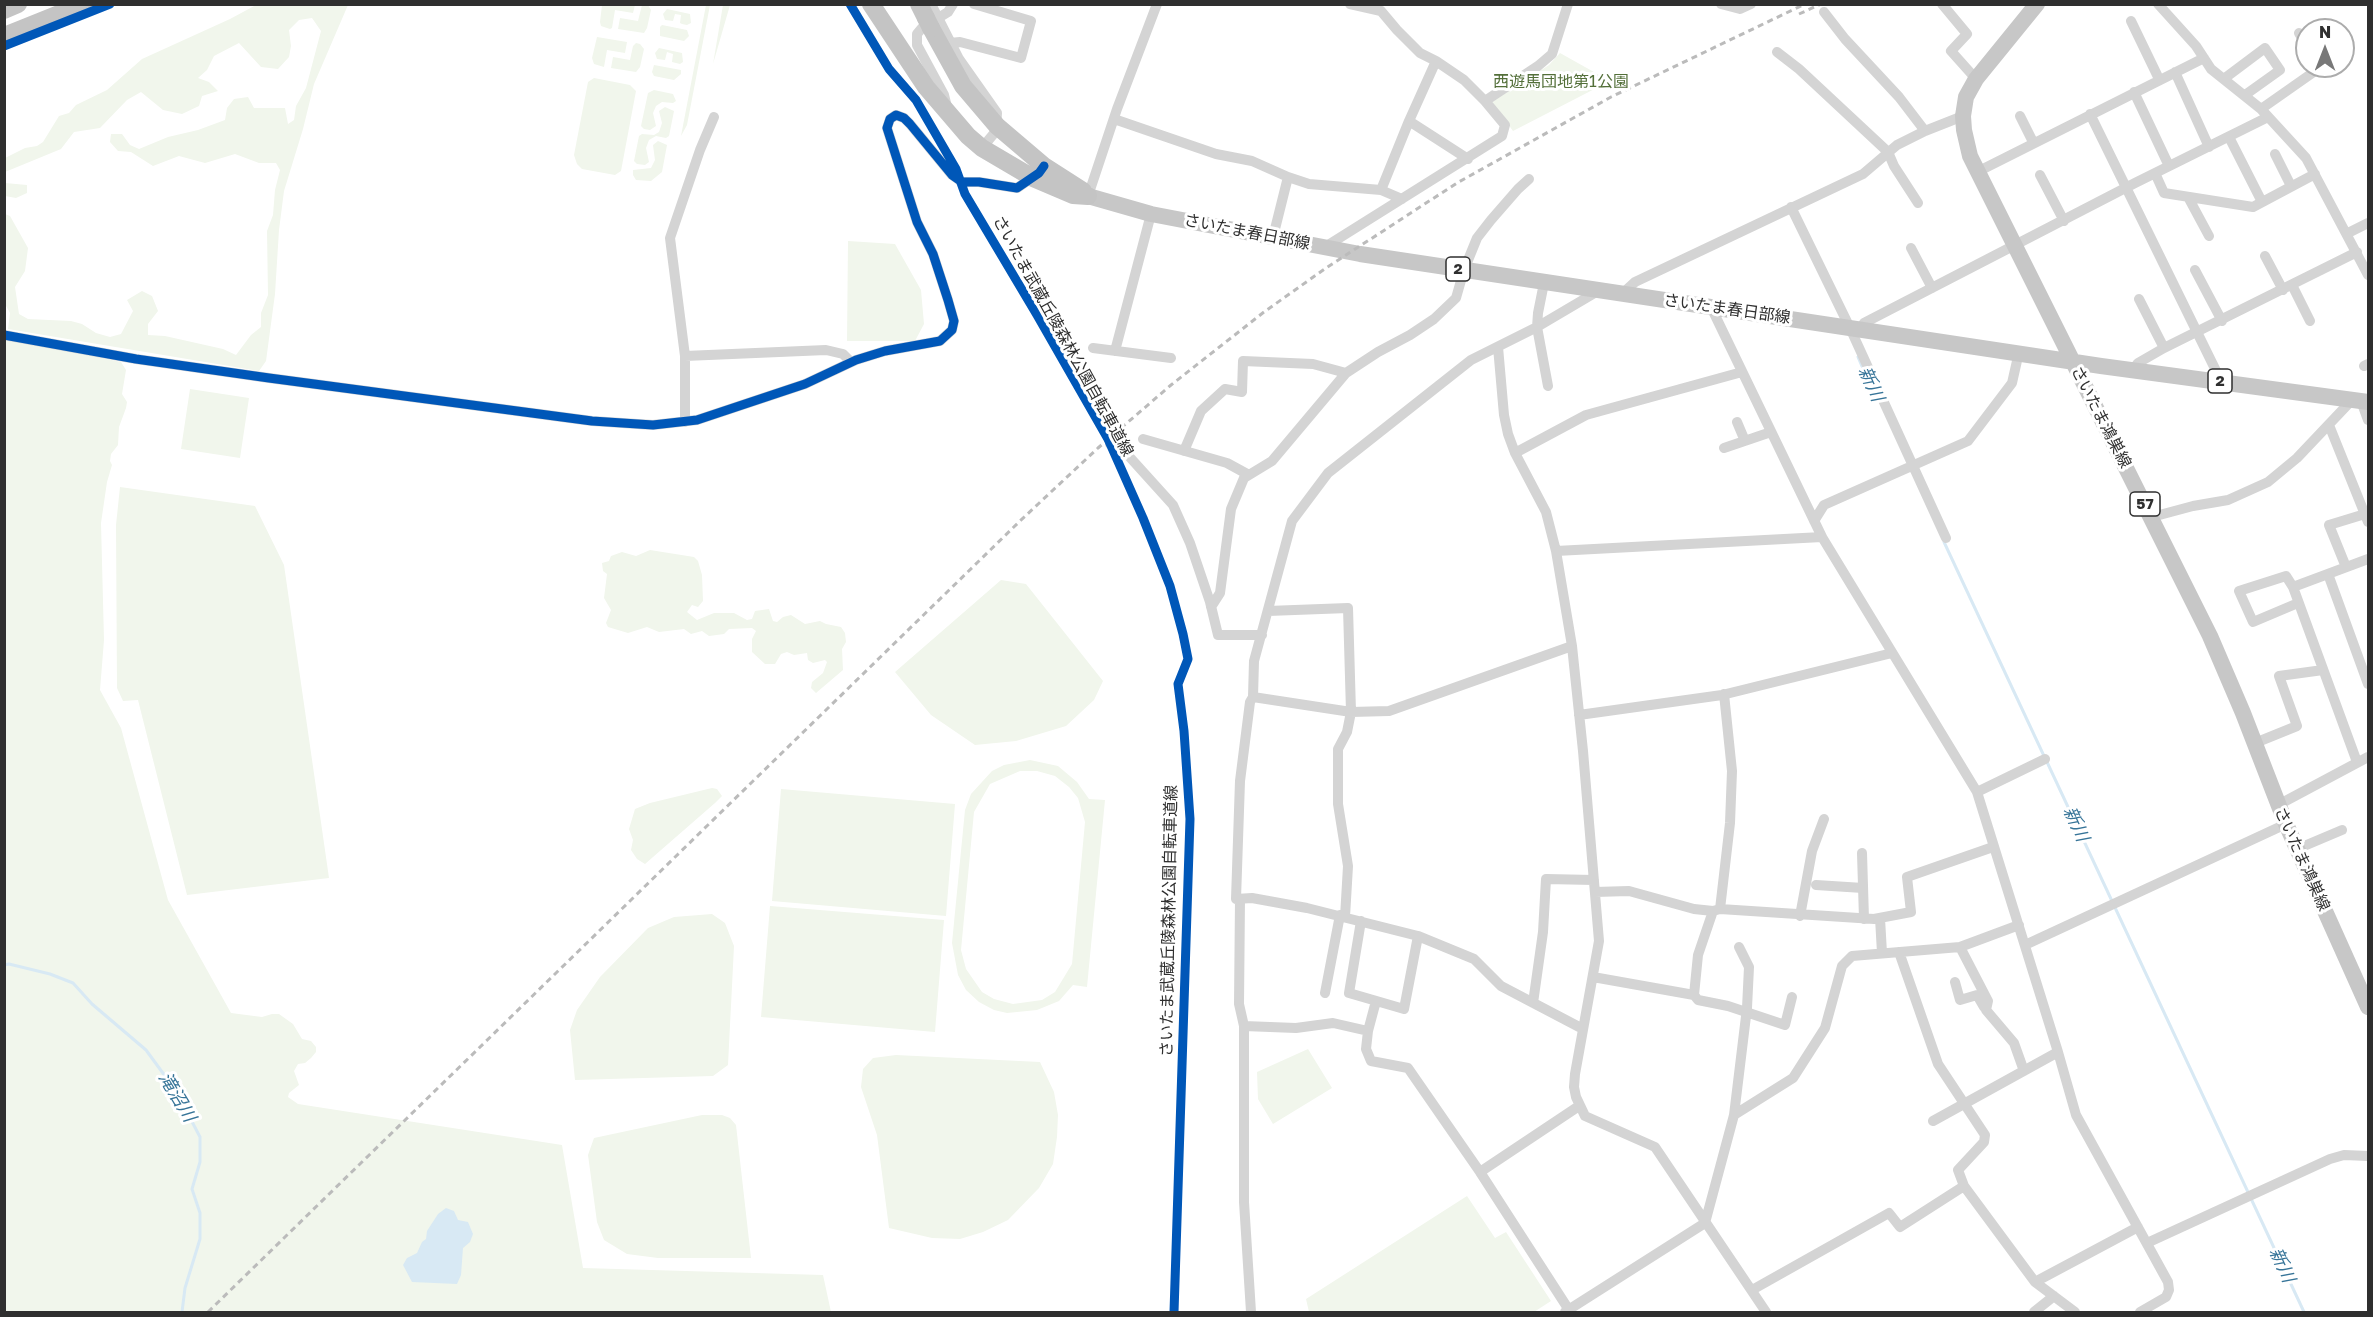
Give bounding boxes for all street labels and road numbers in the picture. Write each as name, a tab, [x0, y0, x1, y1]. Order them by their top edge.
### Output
street label: さいたま春日部線	[1182, 210, 1312, 254]
street label: さいたま武蔵丘陵森林公園自転車道線	[989, 212, 1137, 460]
road number: 2	[1446, 257, 1470, 281]
street label: さいたま春日部線	[1662, 291, 1792, 327]
street label: さいたま鴻巣線	[2067, 363, 2135, 471]
road number: 2	[2208, 369, 2232, 393]
road number: 57	[2130, 492, 2160, 516]
street label: さいたま武蔵丘陵森林公園自転車道線	[1157, 785, 1181, 1057]
street label: さいたま鴻巣線	[2270, 804, 2334, 914]

